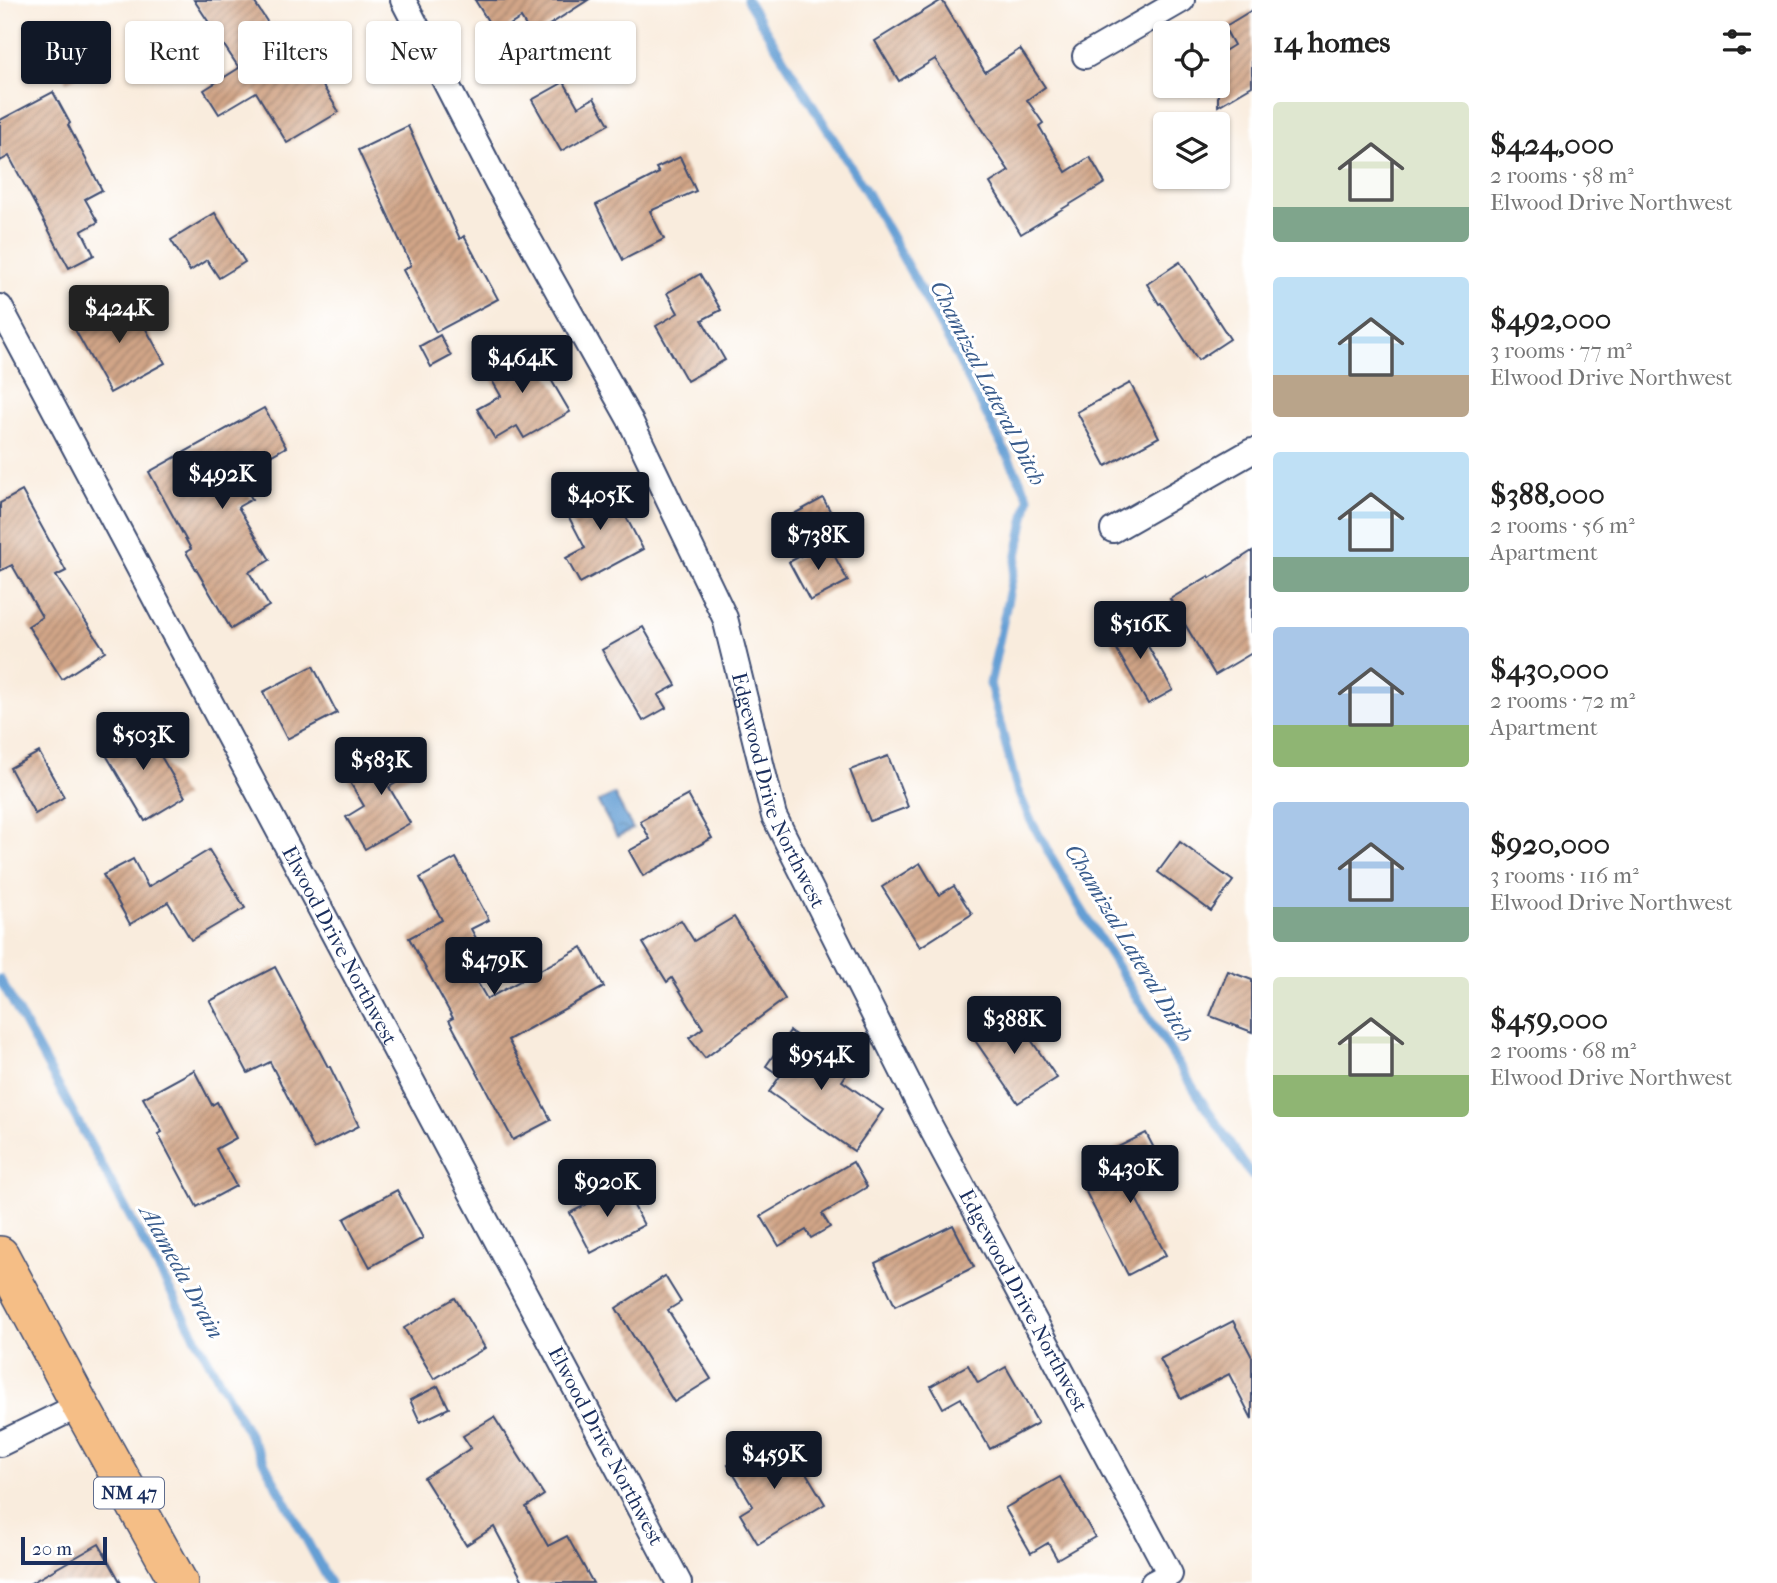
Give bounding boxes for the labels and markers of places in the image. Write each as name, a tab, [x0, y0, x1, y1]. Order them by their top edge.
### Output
pin: $424K	[70, 286, 168, 345]
pin: $464K	[473, 336, 571, 395]
pin: $492K	[173, 452, 271, 511]
pin: $405K	[551, 472, 649, 532]
pin: $738K	[769, 512, 867, 572]
pin: $516K	[1091, 602, 1189, 661]
pin: $503K	[94, 712, 192, 772]
pin: $583K	[332, 738, 430, 797]
pin: $479K	[445, 937, 543, 997]
pin: $388K	[965, 996, 1063, 1056]
pin: $954K	[772, 1032, 870, 1092]
pin: $430K	[1081, 1146, 1179, 1205]
pin: $920K	[558, 1160, 656, 1219]
pin: $459K	[725, 1432, 823, 1491]

